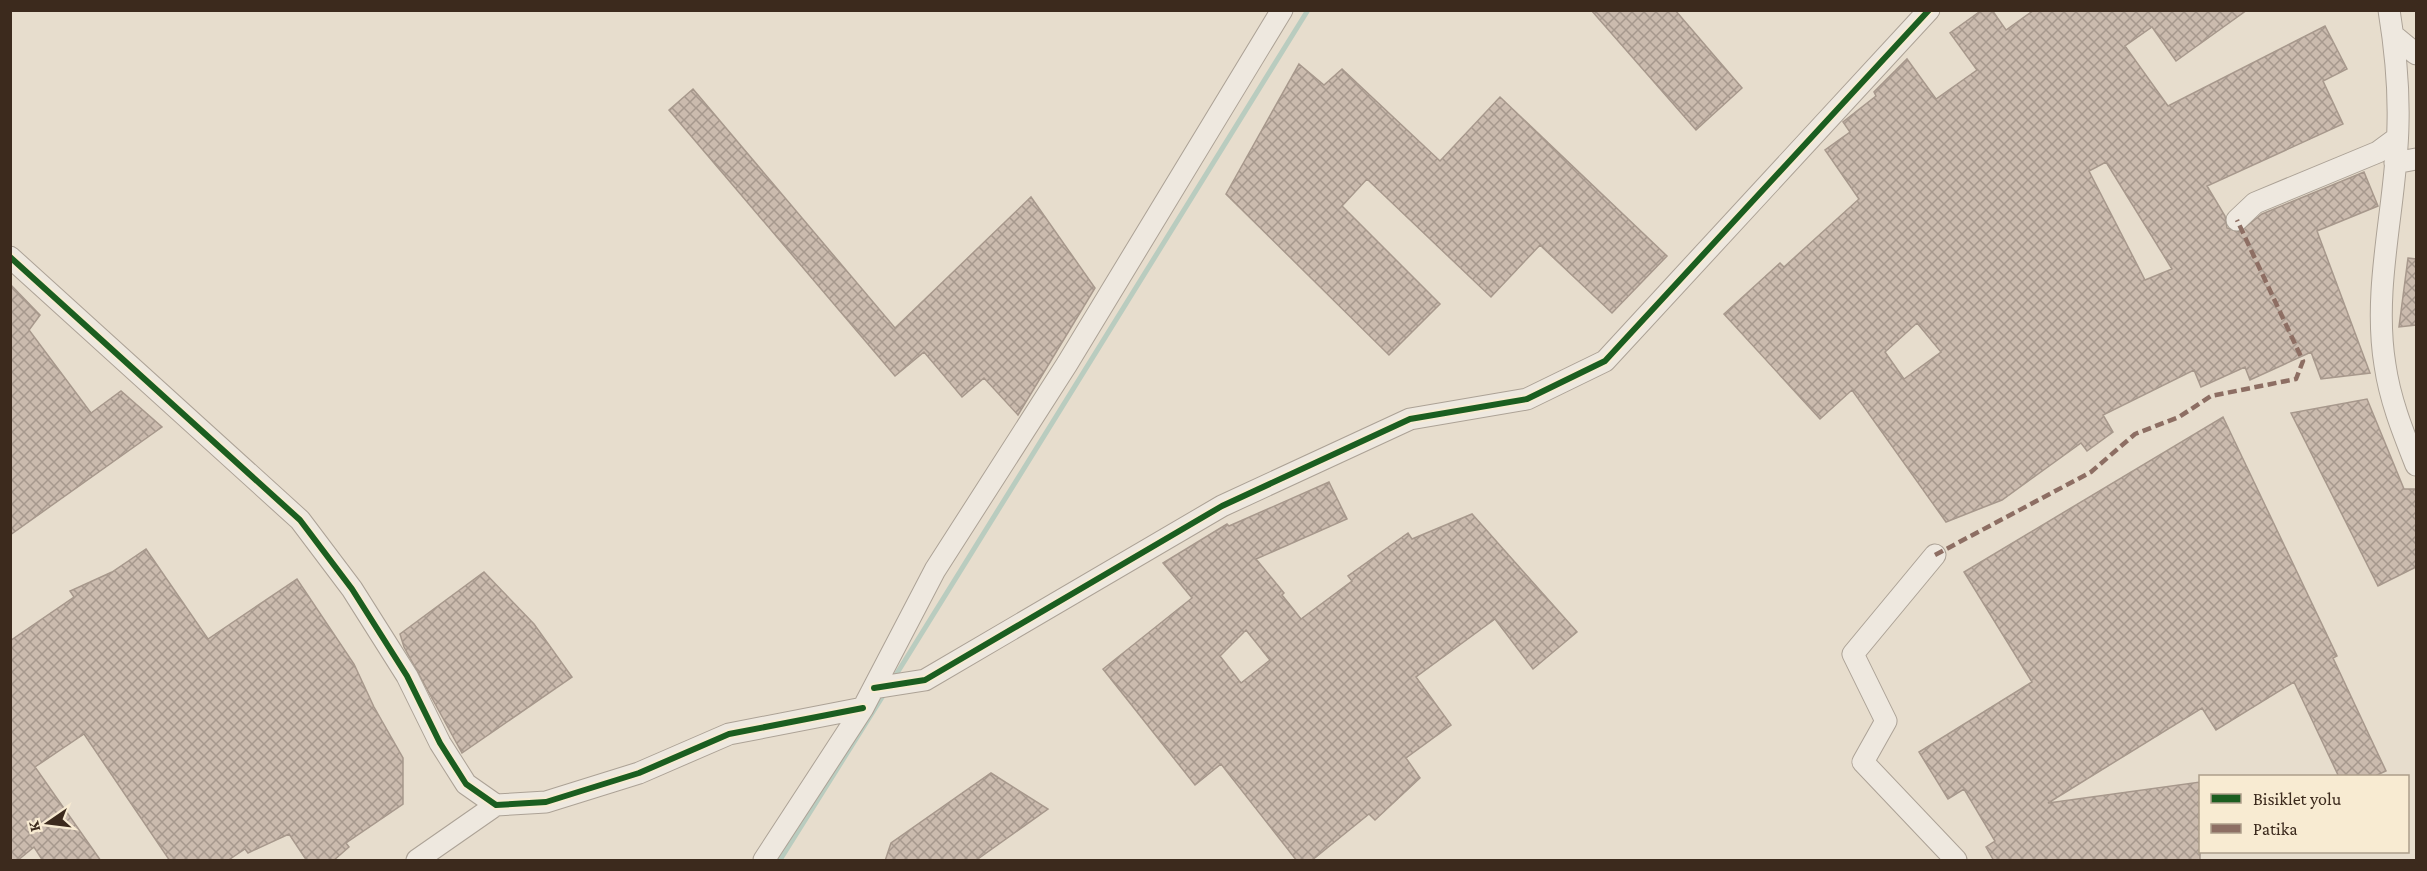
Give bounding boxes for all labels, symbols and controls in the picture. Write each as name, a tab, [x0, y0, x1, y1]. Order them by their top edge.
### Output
legend	[2199, 775, 2409, 853]
text: Bisiklet yolu	[2253, 789, 2342, 809]
north arrow	[18, 793, 78, 853]
text: K	[24, 819, 43, 834]
text: Patika	[2253, 819, 2298, 839]

